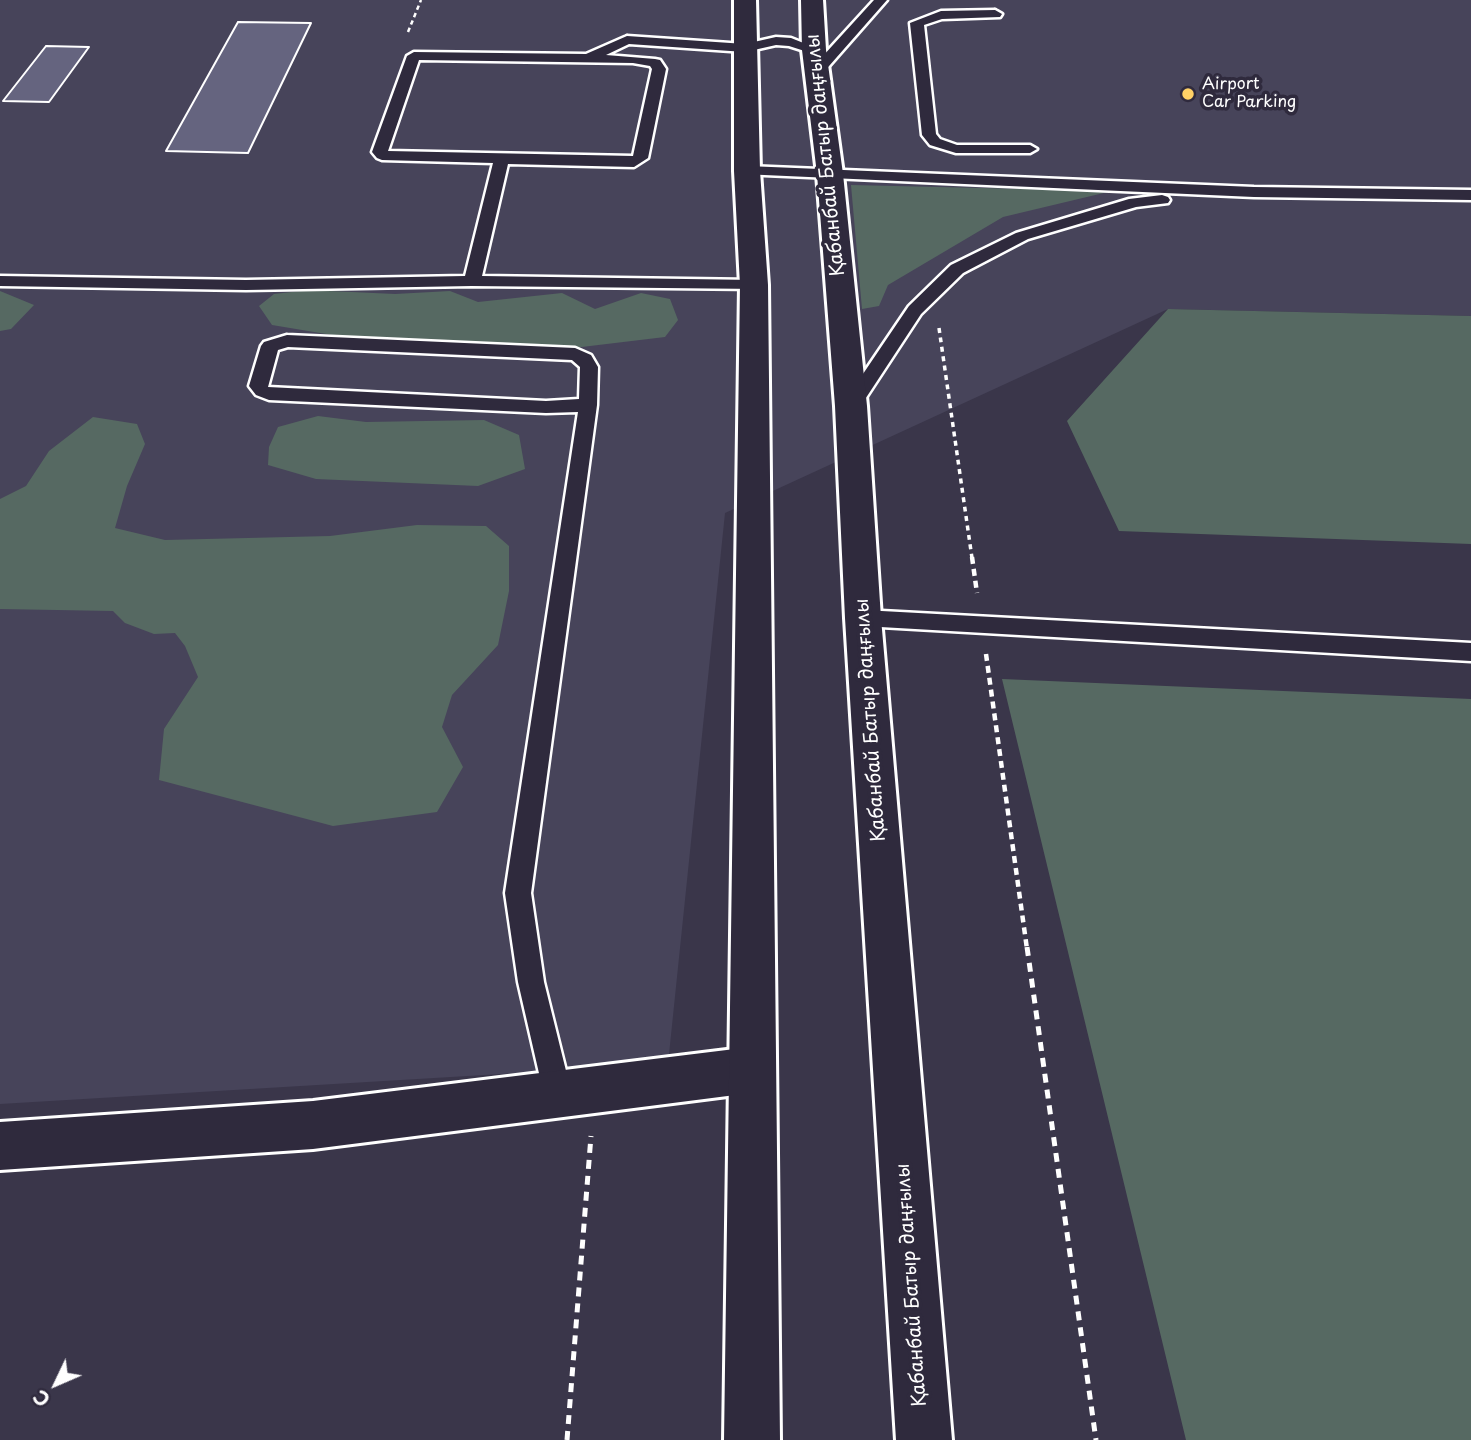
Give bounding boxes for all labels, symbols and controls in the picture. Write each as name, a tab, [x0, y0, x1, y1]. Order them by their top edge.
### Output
street label: Қабанбай Батыр даңғылы	[802, 33, 850, 277]
place label: Airport Car Parking	[1202, 75, 1296, 113]
marker: Airport Car Parking	[1180, 86, 1196, 102]
street label: Қабанбай Батыр даңғылы	[851, 598, 891, 842]
street label: Қабанбай Батыр даңғылы	[892, 1163, 932, 1407]
north arrow	[21, 1349, 91, 1419]
text: С	[26, 1384, 56, 1413]

